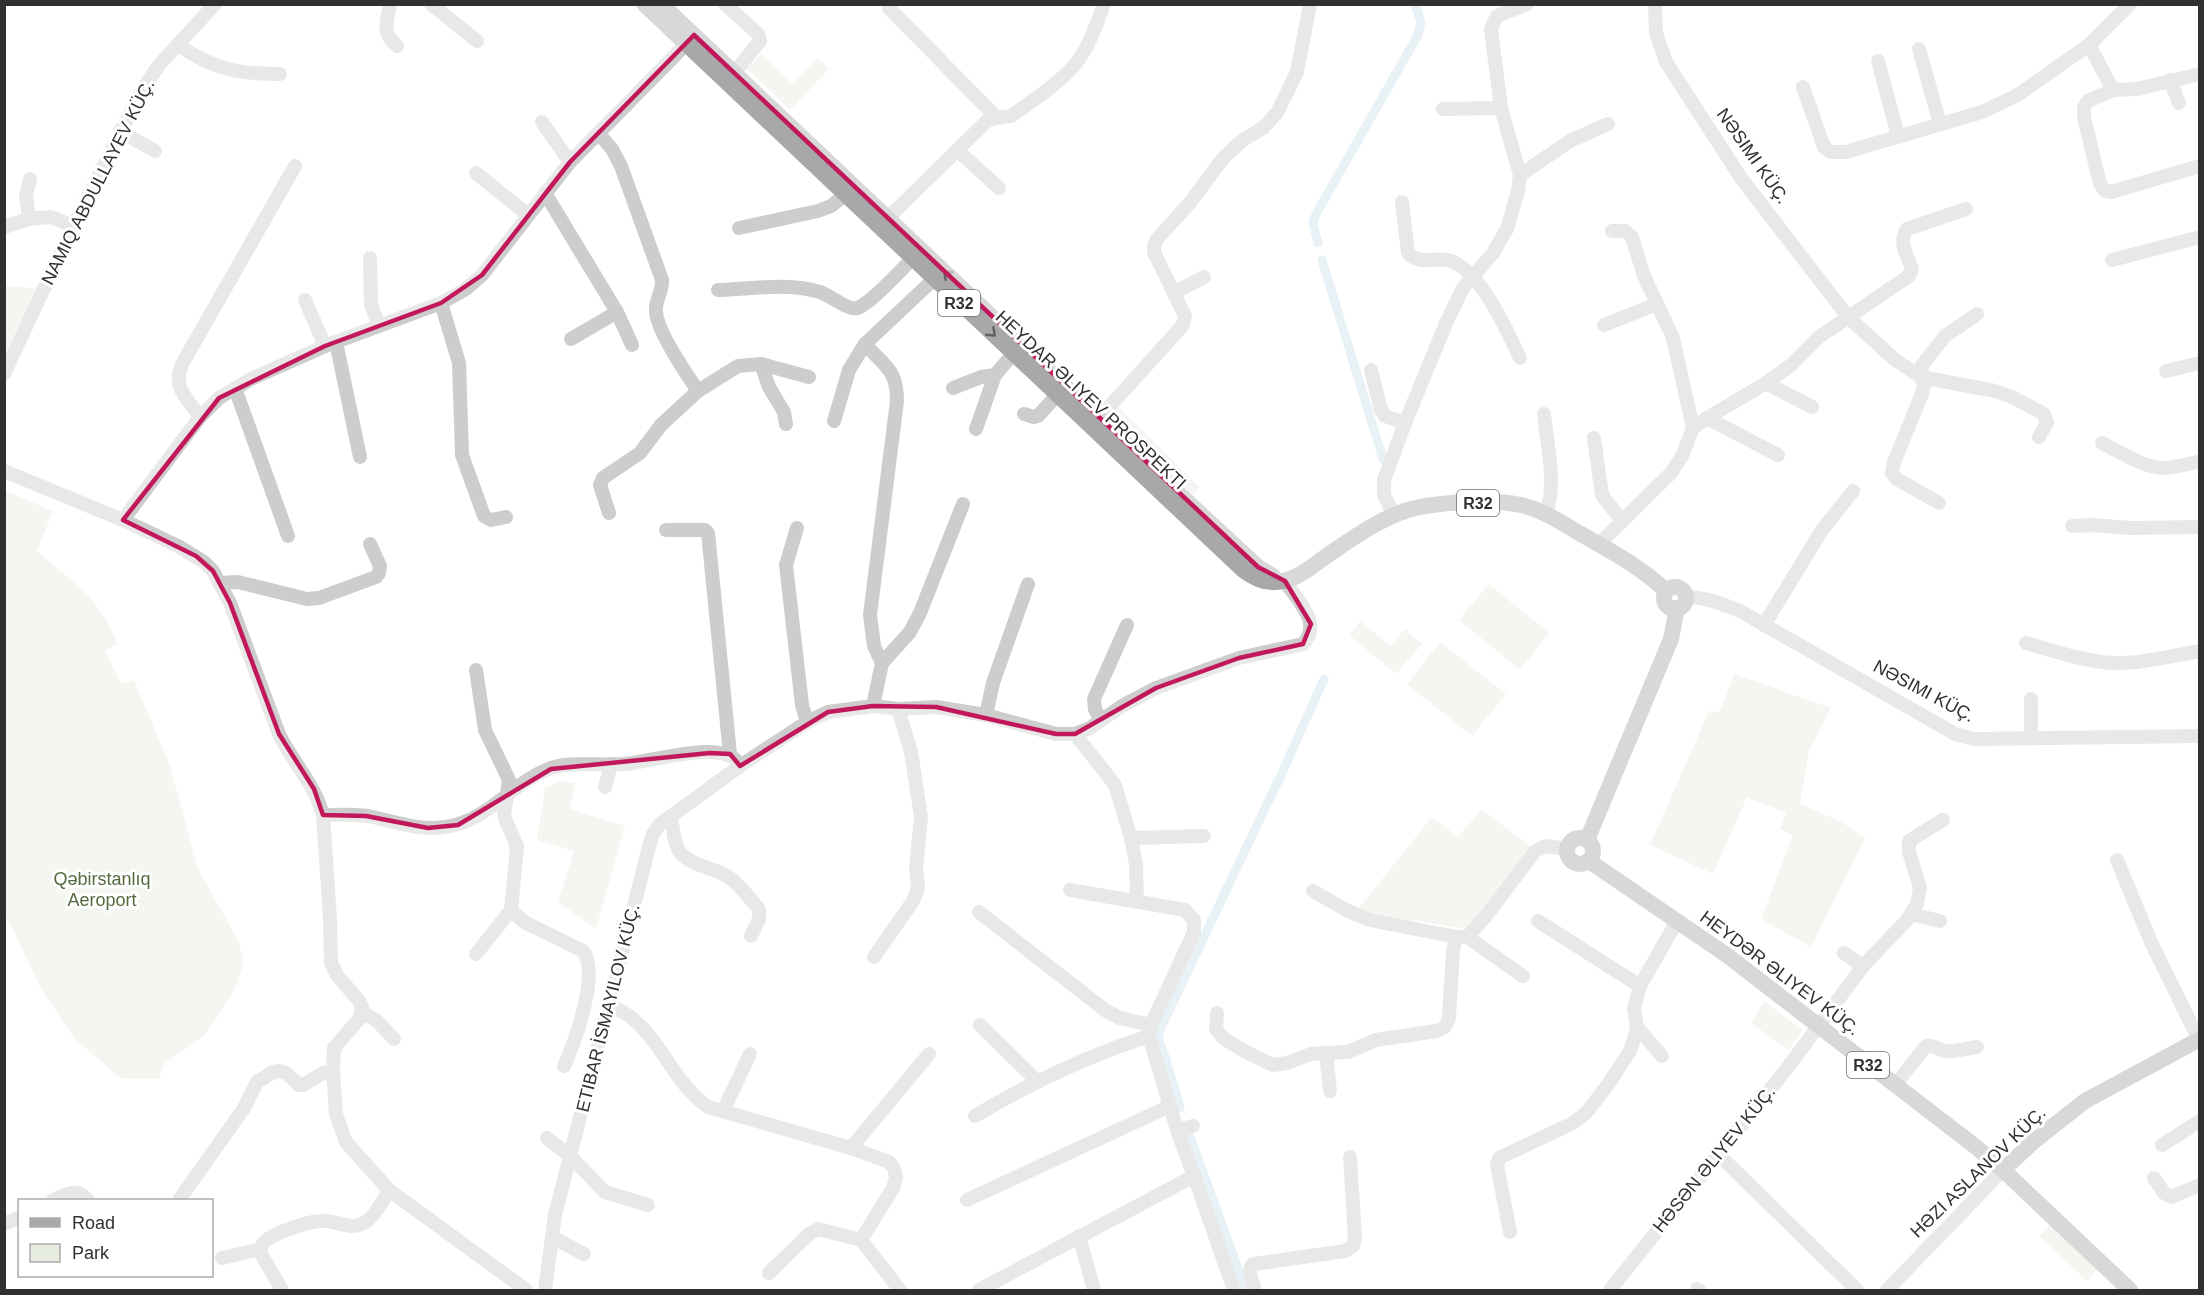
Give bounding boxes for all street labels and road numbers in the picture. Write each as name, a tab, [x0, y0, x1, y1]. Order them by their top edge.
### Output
street label: NAMIQ ABDULLAYEV KÜÇ.	[37, 76, 159, 288]
street label: NƏSIMI KÜÇ.	[1713, 105, 1793, 207]
road number: R32	[938, 290, 980, 316]
street label: HEYDAR ƏLIYEV PROSPEKTI	[992, 307, 1190, 493]
road number: R32	[1457, 490, 1499, 516]
street label: NƏSIMI KÜÇ.	[1870, 656, 1978, 726]
street label: ETIBAR İSMAYILOV KÜÇ.	[572, 902, 644, 1114]
street label: HEYDƏR ƏLIYEV KÜÇ.	[1696, 907, 1864, 1039]
road number: R32	[1847, 1052, 1889, 1078]
street label: HƏSƏN ƏLIYEV KÜÇ.	[1649, 1082, 1779, 1236]
street label: HƏZI ASLANOV KÜÇ.	[1906, 1102, 2050, 1242]

